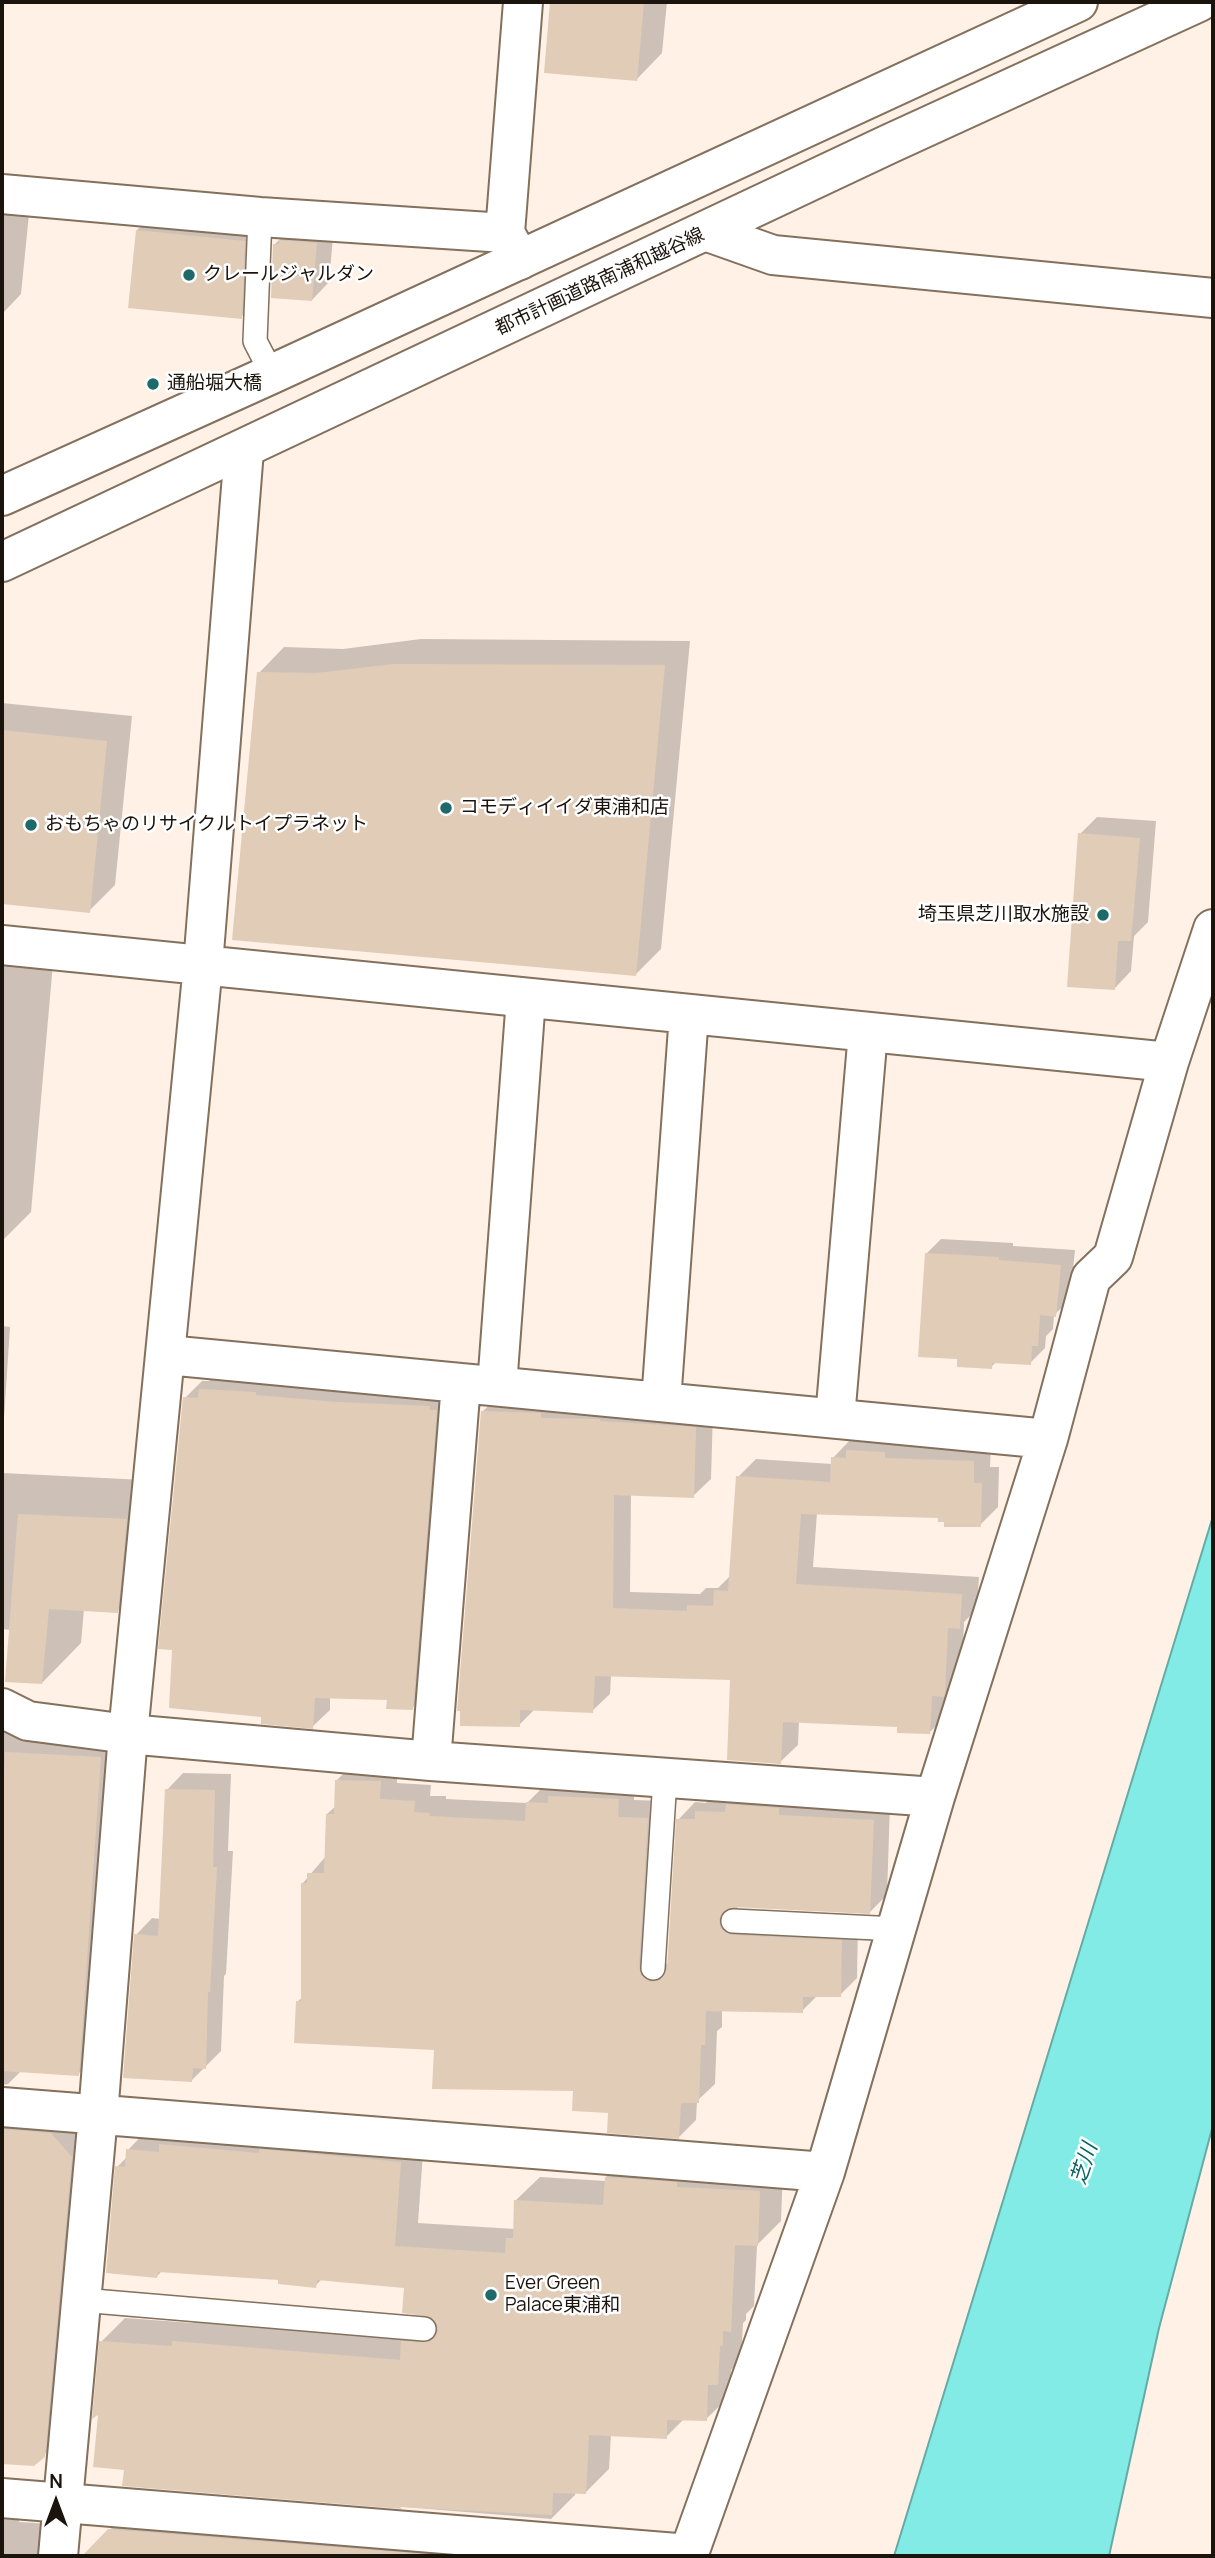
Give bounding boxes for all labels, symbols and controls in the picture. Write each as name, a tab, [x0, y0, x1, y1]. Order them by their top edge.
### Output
street label: 都市計画道路南浦和越谷線	[492, 223, 708, 341]
place label: クレールジャルダン	[203, 264, 374, 286]
marker: クレールジャルダン	[181, 267, 197, 283]
place label: 通船堀大橋	[167, 373, 262, 395]
marker: 通船堀大橋	[145, 376, 161, 392]
place label: コモディイイダ東浦和店	[460, 797, 669, 819]
marker: コモディイイダ東浦和店	[438, 800, 454, 816]
place label: おもちゃのリサイクルトイプラネット	[45, 814, 368, 836]
marker: おもちゃのリサイクルトイプラネット	[23, 817, 39, 833]
place label: 埼玉県芝川取水施設	[918, 904, 1089, 926]
marker: 埼玉県芝川取水施設	[1095, 907, 1111, 923]
water label: 芝川	[1067, 2140, 1103, 2188]
place label: Ever Green Palace東浦和	[505, 2273, 620, 2317]
marker: Ever Green Palace東浦和	[483, 2287, 499, 2303]
north arrow	[21, 2467, 91, 2537]
text: N	[49, 2468, 63, 2494]

